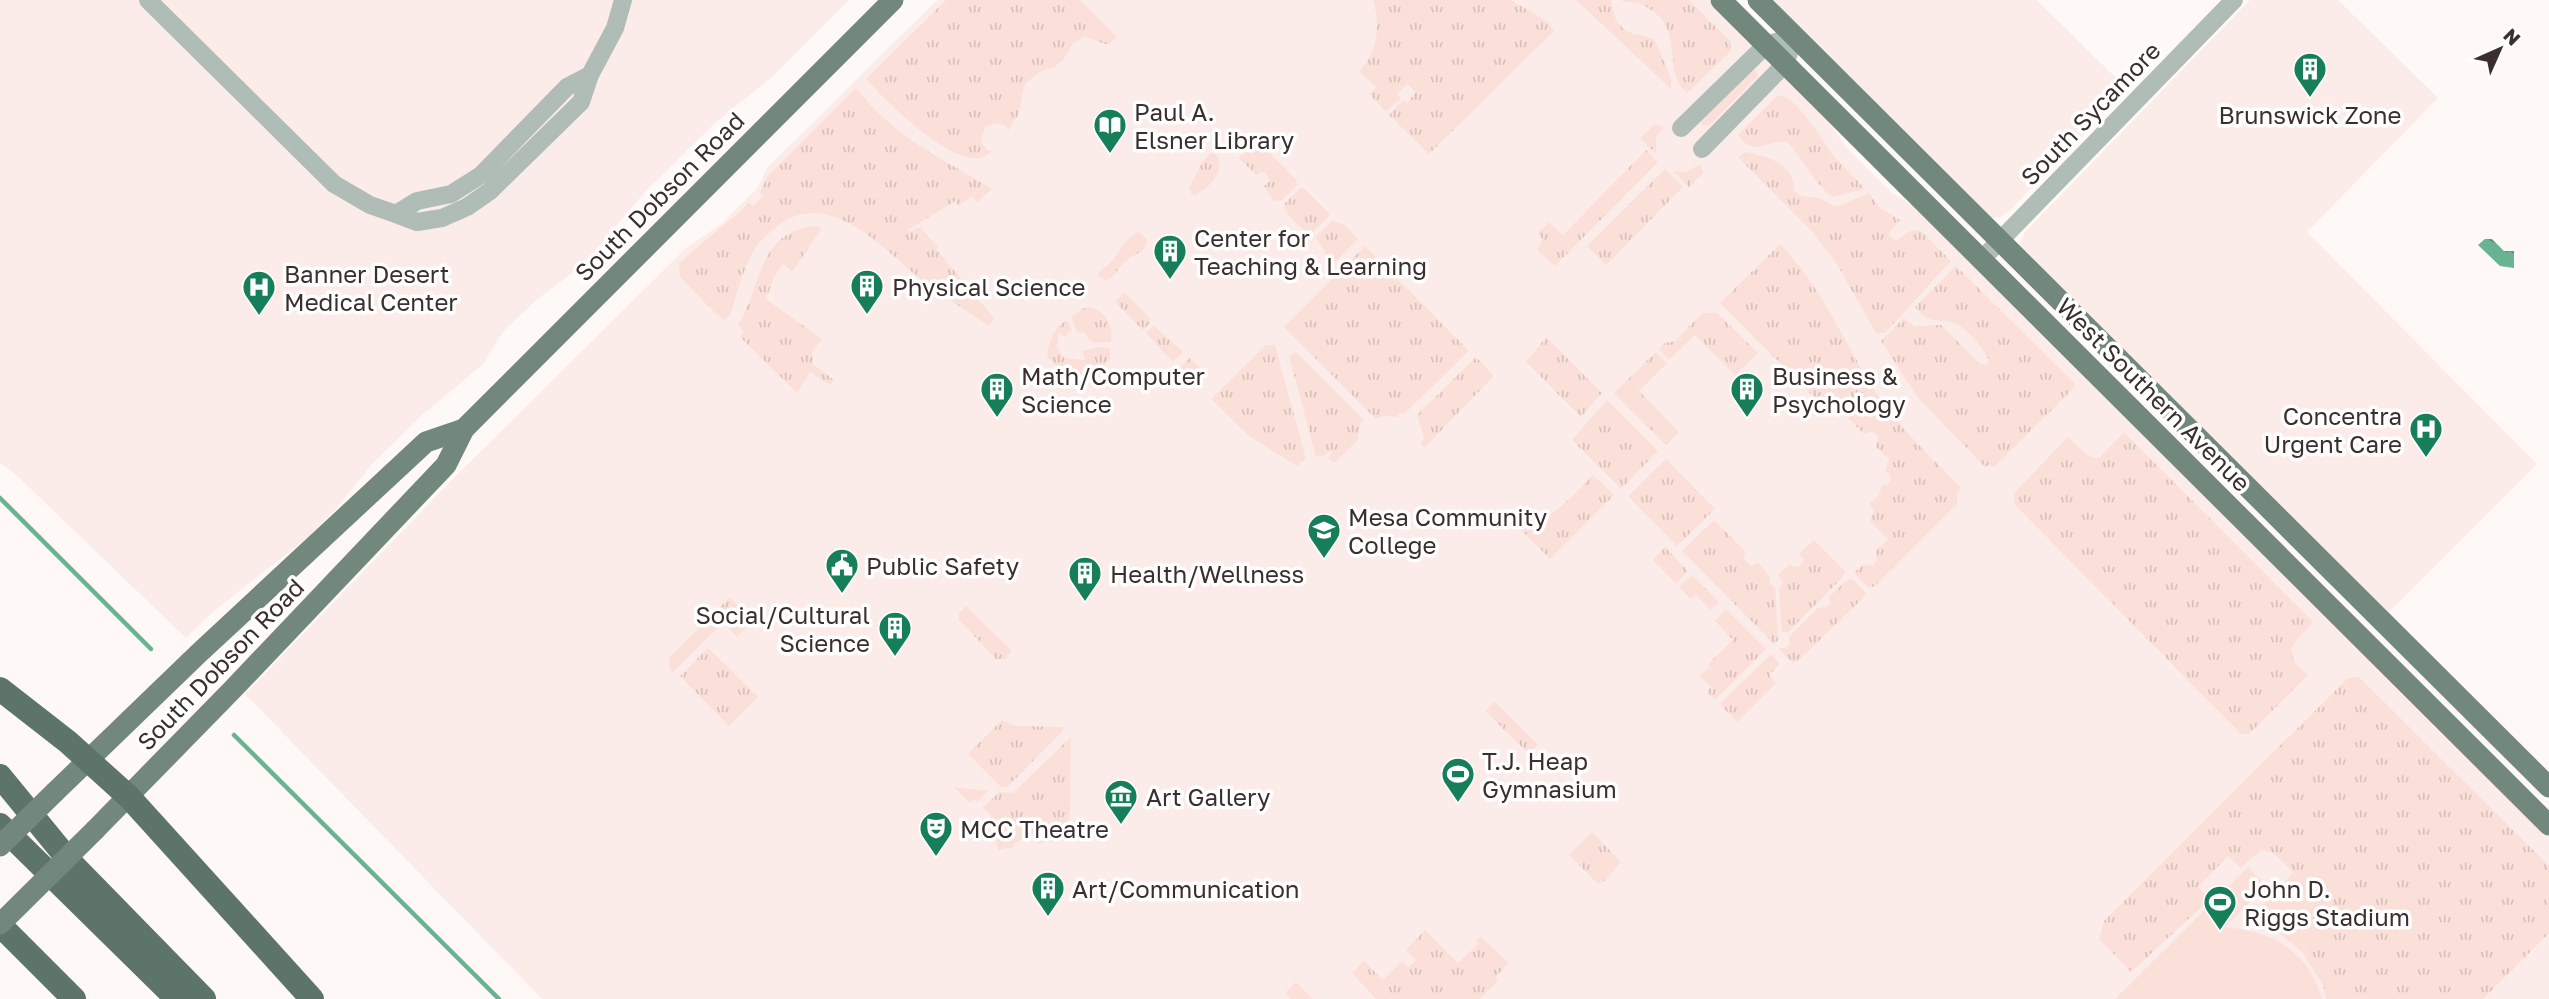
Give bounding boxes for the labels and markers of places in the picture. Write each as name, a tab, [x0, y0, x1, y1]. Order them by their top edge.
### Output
building icon: Brunswick Zone	[2291, 50, 2329, 99]
place label: Paul A. Elsner Library	[1134, 97, 1294, 154]
place label: Brunswick Zone	[2219, 100, 2401, 129]
library icon: Paul A. Elsner Library	[1091, 106, 1129, 155]
place label: Center for Teaching & Learning	[1194, 223, 1427, 280]
building icon: Center for Teaching & Learning	[1151, 232, 1189, 281]
place label: Banner Desert Medical Center	[284, 259, 458, 316]
building icon: Physical Science	[848, 267, 886, 316]
hospital icon: Banner Desert Medical Center	[240, 268, 278, 317]
place label: Physical Science	[892, 272, 1085, 301]
place label: Math/Computer Science	[1021, 361, 1205, 418]
place label: Business & Psychology	[1772, 361, 1906, 418]
building icon: Math/Computer Science	[978, 370, 1016, 419]
building icon: Business & Psychology	[1728, 370, 1766, 419]
place label: Concentra Urgent Care	[2264, 401, 2402, 458]
hospital icon: Concentra Urgent Care	[2407, 410, 2445, 459]
place label: Mesa Community College	[1348, 502, 1547, 559]
school or university icon: Mesa Community College	[1305, 511, 1343, 560]
public building icon: Public Safety	[823, 546, 861, 595]
place label: Public Safety	[866, 551, 1019, 580]
building icon: Health/Wellness	[1066, 554, 1104, 603]
place label: Health/Wellness	[1110, 559, 1304, 588]
place label: Social/Cultural Science	[695, 600, 870, 657]
building icon: Social/Cultural Science	[876, 609, 914, 658]
place label: T.J. Heap Gymnasium	[1482, 746, 1617, 803]
sports icon: T.J. Heap Gymnasium	[1439, 755, 1477, 804]
museum icon: Art Gallery	[1102, 777, 1140, 826]
place label: Art Gallery	[1146, 782, 1271, 811]
theatre icon: MCC Theatre	[917, 809, 955, 858]
place label: MCC Theatre	[960, 814, 1109, 843]
building icon: Art/Communication	[1029, 869, 1067, 918]
place label: Art/Communication	[1072, 874, 1300, 903]
place label: John D. Riggs Stadium	[2244, 874, 2410, 931]
sports icon: John D. Riggs Stadium	[2201, 883, 2239, 932]

